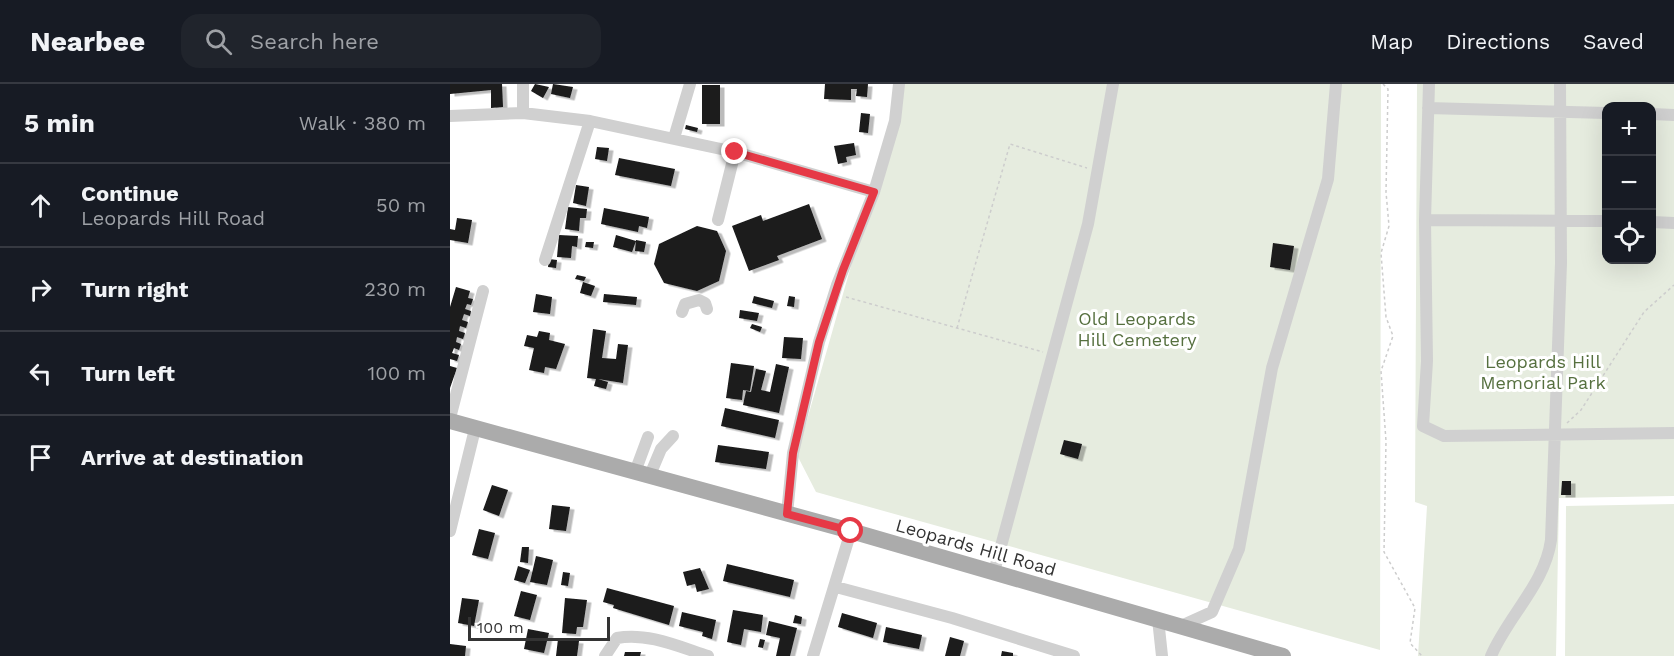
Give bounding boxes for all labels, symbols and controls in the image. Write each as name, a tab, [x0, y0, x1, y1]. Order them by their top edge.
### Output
search box	[181, 14, 601, 68]
text: Nearbee	[30, 25, 145, 58]
icon: search	[202, 25, 235, 58]
text: Search here	[250, 29, 379, 54]
text: Map	[1370, 29, 1413, 54]
text: Directions	[1446, 29, 1550, 54]
text: Saved	[1583, 29, 1644, 54]
map controls	[1602, 102, 1656, 264]
button: +	[1602, 102, 1656, 156]
text: 5 min	[24, 108, 95, 138]
text: Walk · 380 m	[299, 111, 426, 135]
route end	[721, 138, 747, 164]
button: −	[1602, 156, 1656, 210]
text: Continue	[81, 181, 179, 206]
icon: ahead	[24, 189, 57, 222]
text: 50 m	[376, 193, 426, 217]
text: Leopards Hill Road	[81, 206, 265, 230]
button: locate	[1602, 210, 1656, 264]
icon: right	[24, 273, 57, 306]
text: Turn right	[81, 277, 188, 302]
text: 230 m	[364, 277, 426, 301]
park label: Old Leopards Hill Cemetery	[1077, 308, 1197, 350]
park label: Leopards Hill Memorial Park	[1480, 351, 1606, 393]
icon: left	[24, 357, 57, 390]
text: Turn left	[81, 361, 175, 386]
text: 100 m	[367, 361, 426, 385]
icon: arrive	[24, 441, 57, 474]
text: Arrive at destination	[81, 445, 304, 470]
street label: Leopards Hill Road	[894, 514, 1058, 580]
route start	[837, 517, 863, 543]
scale bar	[468, 614, 610, 642]
text: 100 m	[477, 618, 524, 637]

